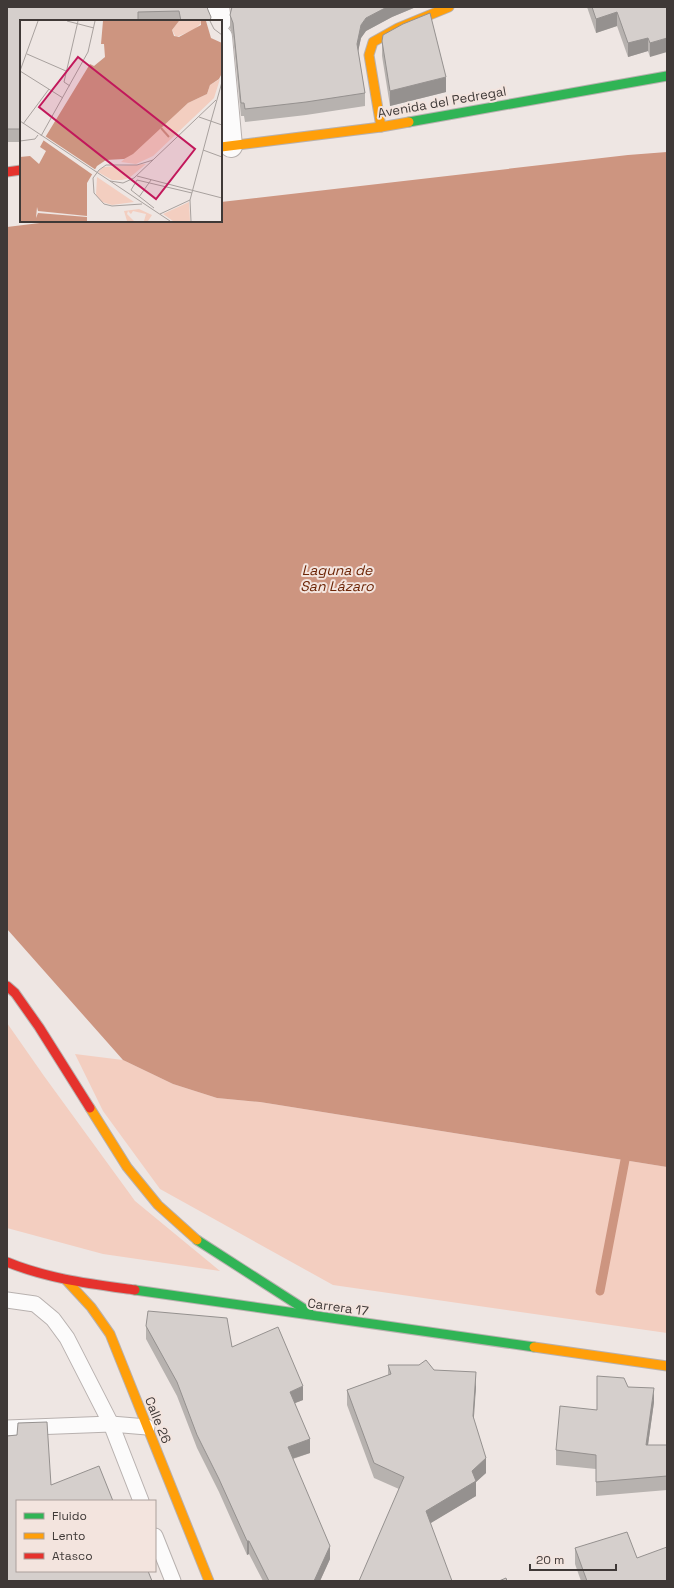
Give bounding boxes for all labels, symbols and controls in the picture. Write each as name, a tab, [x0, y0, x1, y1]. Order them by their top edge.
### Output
inset map	[20, 20, 222, 222]
street label: Avenida del Pedregal	[376, 82, 508, 122]
water label: Laguna de San Lázaro	[300, 561, 374, 595]
street label: Carrera 17	[306, 1294, 370, 1320]
street label: Calle 26	[141, 1394, 175, 1446]
legend	[16, 1500, 156, 1572]
text: Fluido	[52, 1508, 87, 1524]
text: Lento	[52, 1528, 86, 1544]
scale bar	[530, 1546, 616, 1572]
text: Atasco	[52, 1548, 93, 1564]
text: 20 m	[536, 1552, 564, 1568]

